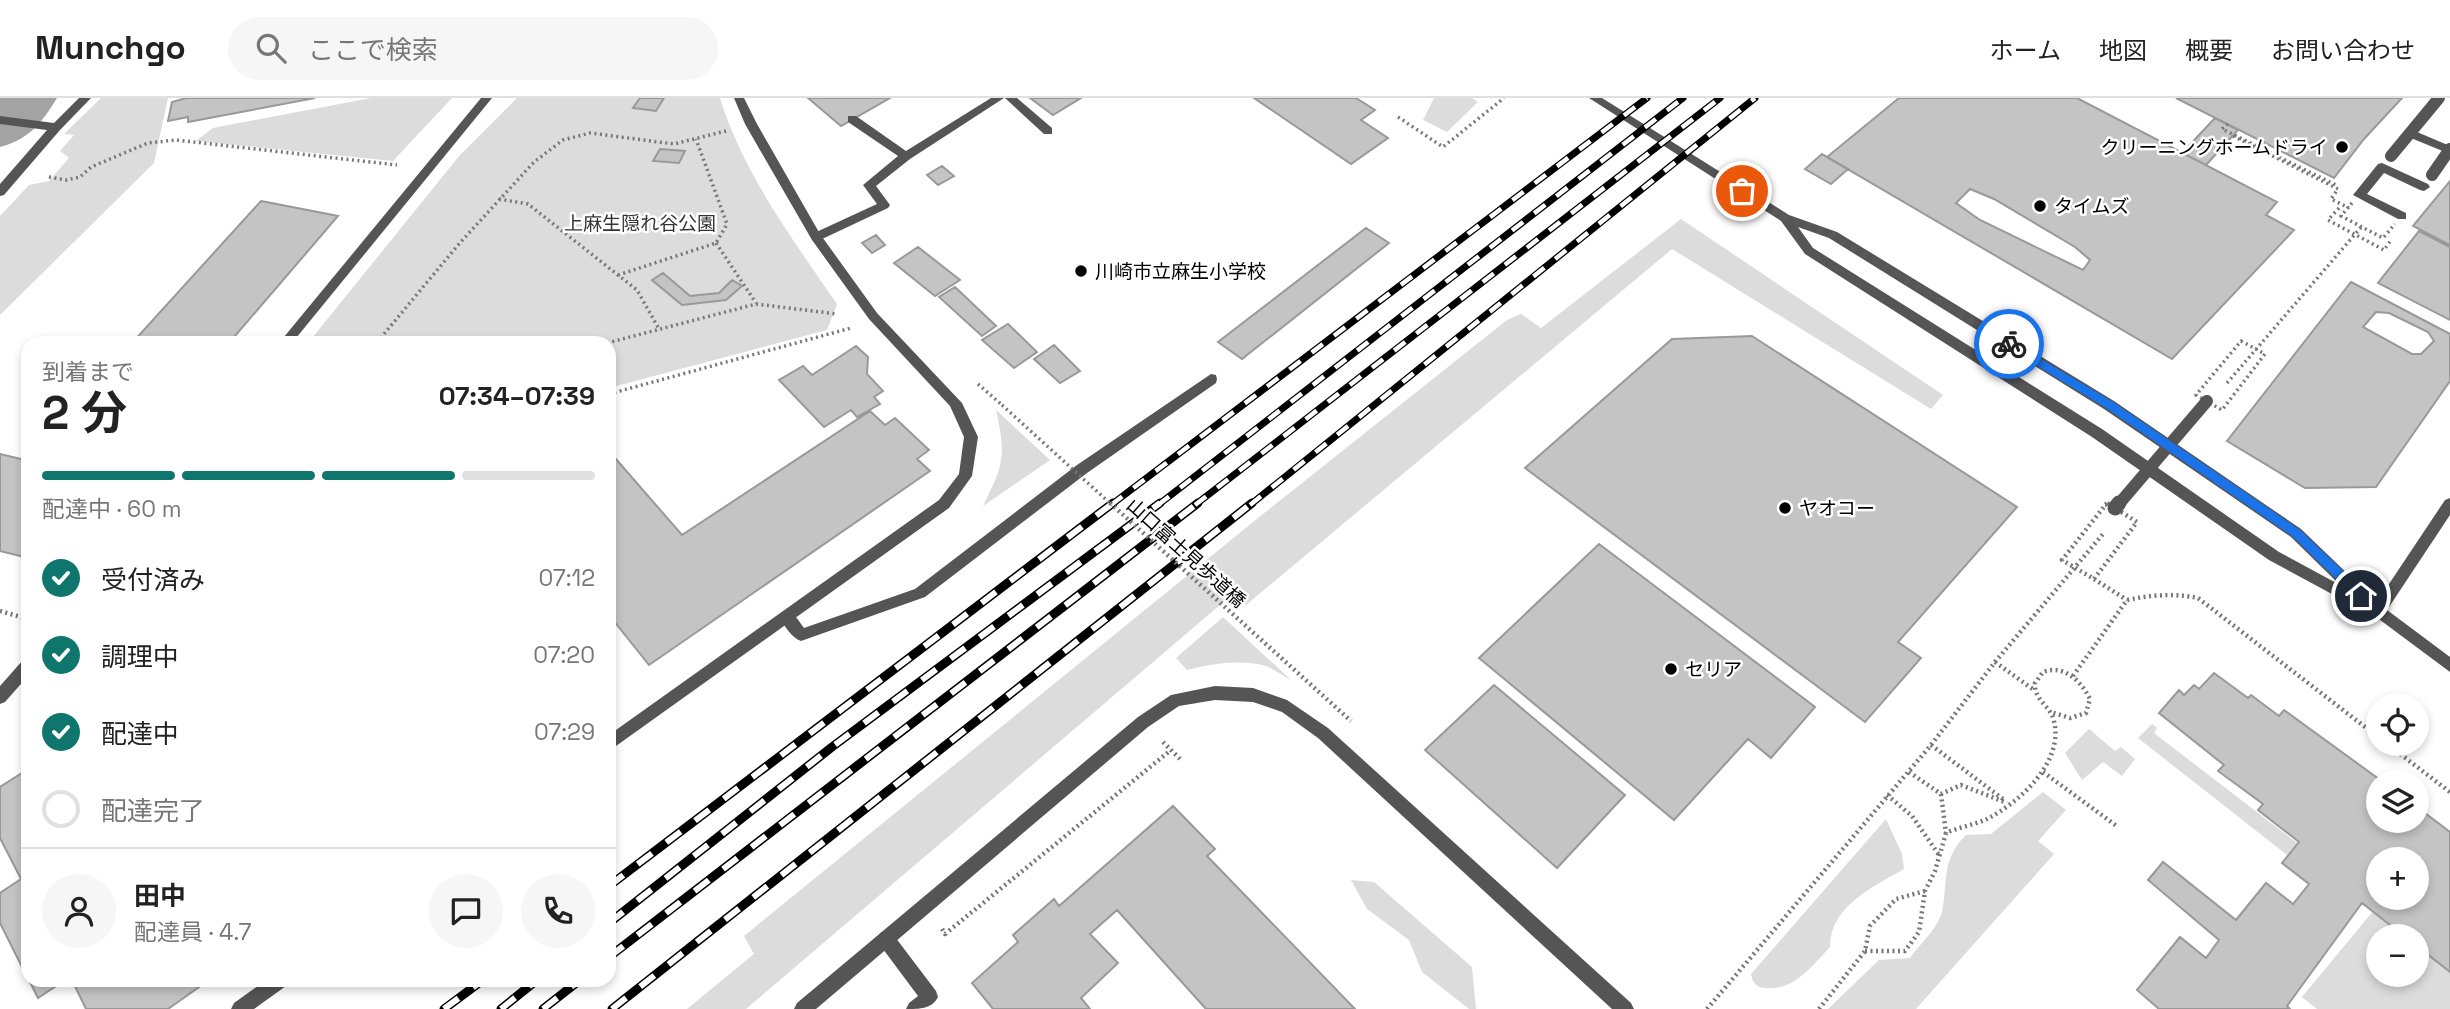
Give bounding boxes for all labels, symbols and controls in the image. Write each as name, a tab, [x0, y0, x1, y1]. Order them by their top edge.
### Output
search box	[228, 17, 718, 80]
text: Munchgo	[35, 27, 186, 69]
icon: search	[252, 29, 290, 67]
text: ここで検索	[308, 33, 438, 67]
text: ホーム	[1990, 35, 2061, 66]
text: 地図	[2099, 35, 2147, 66]
text: 概要	[2185, 35, 2233, 66]
text: お問い合わせ	[2271, 35, 2415, 66]
place label: クリーニングホームドライ	[2101, 135, 2328, 160]
marker: クリーニングホームドライ	[2334, 139, 2350, 155]
pin	[1712, 161, 1772, 221]
icon: bag	[1723, 172, 1761, 210]
place label: タイムズ	[2054, 194, 2130, 219]
marker: タイムズ	[2032, 198, 2048, 214]
park label: 上麻生隠れ谷公園	[564, 211, 716, 236]
place label: 川崎市立麻生小学校	[1095, 259, 1266, 284]
marker: 川崎市立麻生小学校	[1073, 263, 1089, 279]
courier	[1974, 309, 2044, 379]
icon: bike	[1990, 325, 2028, 363]
text: 到着まで	[42, 357, 134, 387]
text: 07:34–07:39	[439, 379, 595, 413]
text: 2 分	[42, 384, 127, 442]
street label: 山口富士見歩道橋	[1121, 493, 1251, 613]
text: 配達中 · 60 m	[42, 494, 182, 524]
place label: ヤオコー	[1799, 496, 1875, 521]
marker: ヤオコー	[1777, 500, 1793, 516]
icon: check	[42, 559, 80, 597]
text: 受付済み	[101, 563, 205, 597]
text: 07:12	[538, 563, 595, 593]
pin	[2331, 566, 2391, 626]
icon: home	[2342, 577, 2380, 615]
icon: check	[42, 636, 80, 674]
text: 調理中	[101, 640, 179, 674]
text: 07:20	[533, 640, 595, 670]
place label: セリア	[1685, 657, 1742, 682]
marker: セリア	[1663, 661, 1679, 677]
map controls	[2366, 693, 2429, 987]
button: locate	[2366, 693, 2429, 756]
icon: check	[42, 713, 80, 751]
text: 配達中	[101, 717, 179, 751]
text: 07:29	[534, 717, 595, 747]
button: layers	[2366, 770, 2429, 833]
text: 配達完了	[101, 794, 205, 828]
button: +	[2366, 847, 2429, 910]
button: person	[42, 874, 116, 948]
button: chat	[429, 874, 503, 948]
button: phone	[521, 874, 595, 948]
text: 田中	[134, 879, 186, 913]
text: 配達員 · 4.7	[134, 917, 251, 947]
button: −	[2366, 924, 2429, 987]

